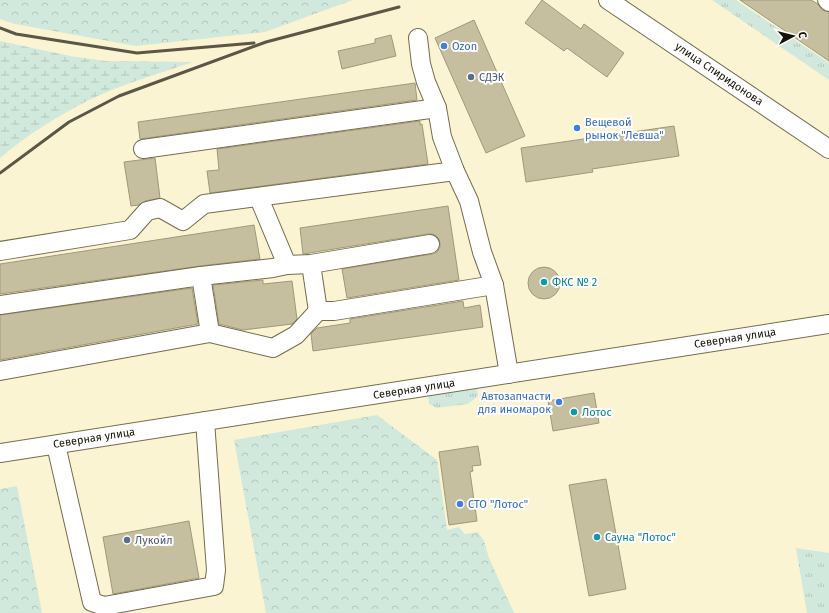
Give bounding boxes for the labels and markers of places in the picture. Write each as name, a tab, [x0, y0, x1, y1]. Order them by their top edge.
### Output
place label: Ozon	[452, 40, 477, 53]
marker: Ozon	[439, 41, 449, 51]
place label: СДЭК	[479, 71, 505, 84]
marker: СДЭК	[466, 72, 476, 82]
place label: Вещевой рынок "Левша"	[585, 116, 664, 142]
marker: Вещевой рынок "Левша"	[572, 123, 582, 133]
place label: ФКС № 2	[552, 276, 597, 289]
marker: ФКС № 2	[539, 277, 549, 287]
place label: Автозапчасти для иномарок	[478, 390, 551, 416]
marker: Автозапчасти для иномарок	[554, 397, 564, 407]
place label: Лотос	[582, 406, 612, 419]
marker: Лотос	[569, 407, 579, 417]
place label: СТО "Лотос"	[468, 498, 528, 511]
marker: СТО "Лотос"	[455, 499, 465, 509]
place label: Сауна "Лотос"	[605, 531, 676, 544]
marker: Сауна "Лотос"	[592, 532, 602, 542]
place label: Лукойл	[135, 534, 173, 547]
marker: Лукойл	[122, 535, 132, 545]

